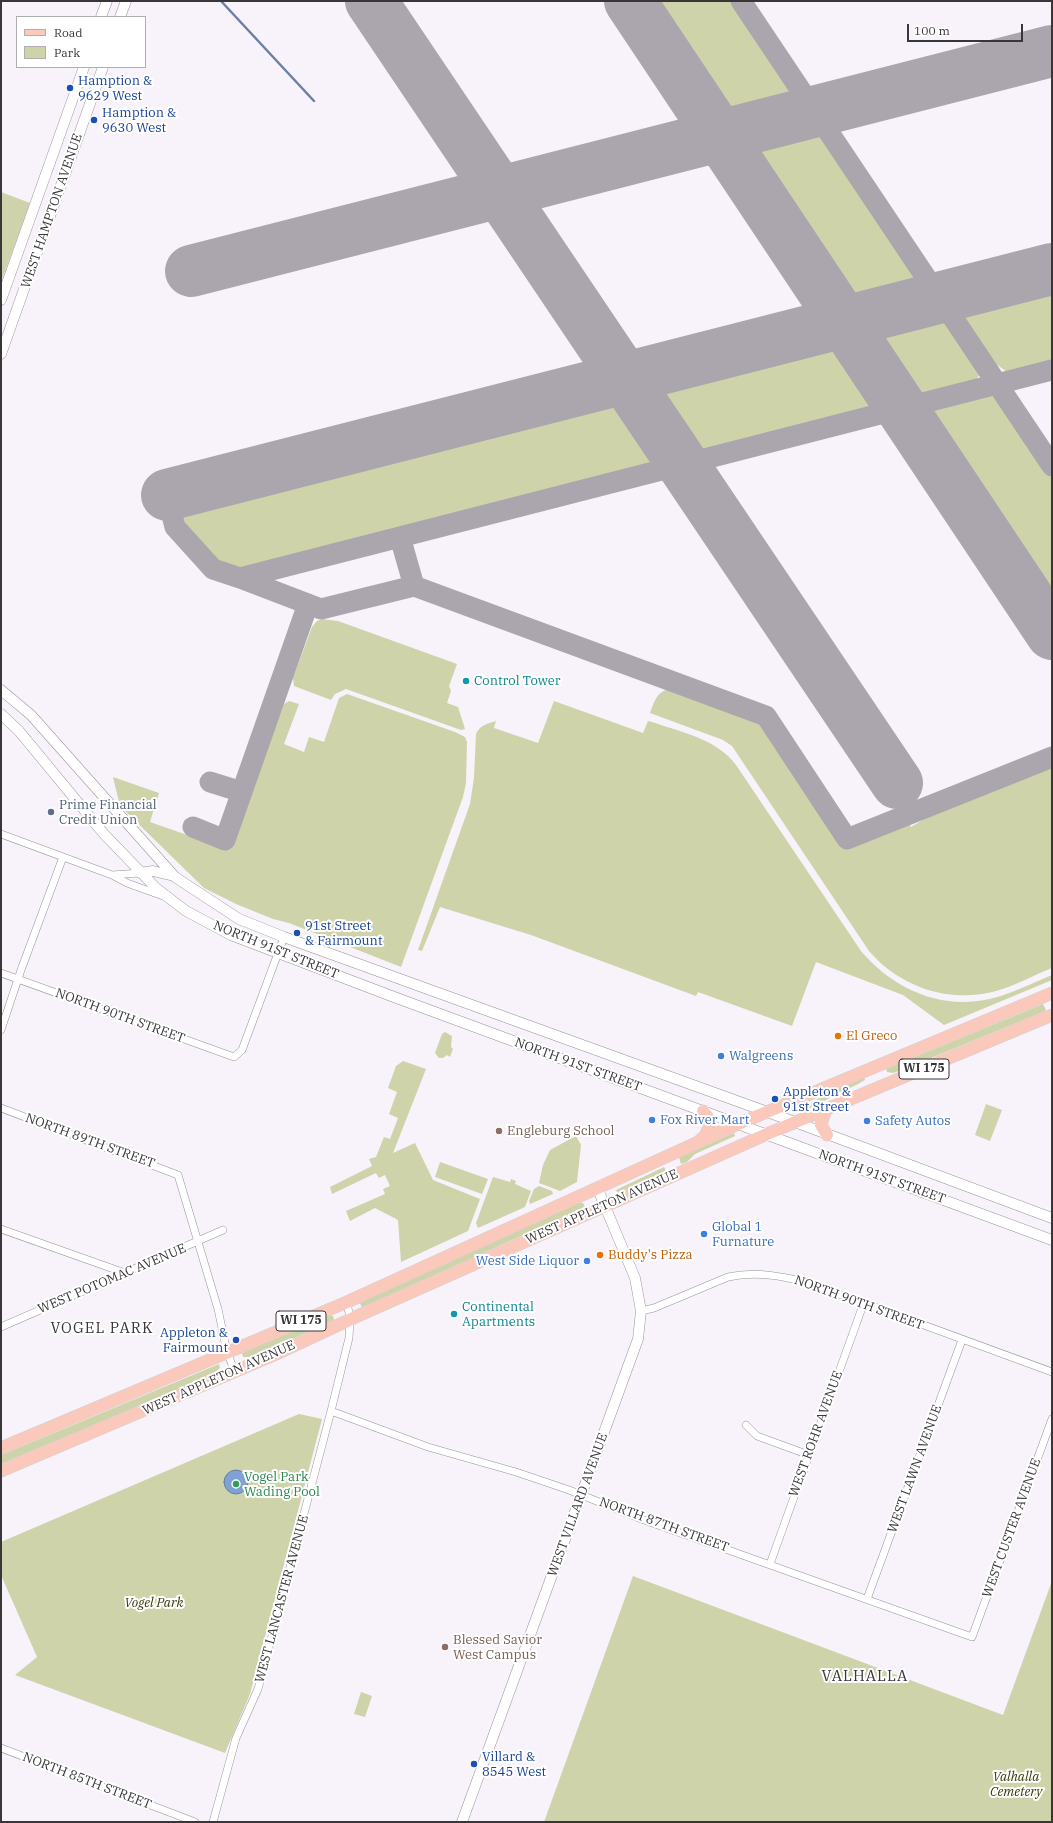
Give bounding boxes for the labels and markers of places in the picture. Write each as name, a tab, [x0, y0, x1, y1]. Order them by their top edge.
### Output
place label: Hamption & 9629 West	[78, 73, 152, 104]
marker: Hamption & 9629 West	[65, 83, 75, 93]
place label: Hamption & 9630 West	[102, 105, 176, 136]
marker: Hamption & 9630 West	[89, 115, 99, 125]
place label: Control Tower	[474, 673, 560, 689]
marker: Control Tower	[461, 676, 471, 686]
place label: Prime Financial Credit Union	[59, 797, 157, 828]
marker: Prime Financial Credit Union	[46, 807, 56, 817]
place label: 91st Street & Fairmount	[305, 918, 382, 949]
marker: 91st Street & Fairmount	[292, 928, 302, 938]
place label: El Greco	[846, 1028, 897, 1044]
marker: El Greco	[833, 1031, 843, 1041]
place label: Walgreens	[729, 1048, 793, 1064]
marker: Walgreens	[716, 1051, 726, 1061]
place label: Appleton & 91st Street	[783, 1084, 851, 1115]
marker: Appleton & 91st Street	[770, 1094, 780, 1104]
place label: Fox River Mart	[660, 1112, 749, 1128]
place label: Safety Autos	[875, 1113, 951, 1129]
marker: Fox River Mart	[647, 1115, 657, 1125]
marker: Safety Autos	[862, 1116, 872, 1126]
place label: Engleburg School	[507, 1123, 614, 1139]
marker: Engleburg School	[494, 1126, 504, 1136]
place label: Global 1 Furnature	[712, 1219, 774, 1250]
marker: Global 1 Furnature	[699, 1229, 709, 1239]
place label: Buddy's Pizza	[608, 1247, 693, 1263]
marker: Buddy's Pizza	[595, 1250, 605, 1260]
place label: West Side Liquor	[476, 1253, 579, 1269]
marker: West Side Liquor	[582, 1256, 592, 1266]
place label: Continental Apartments	[462, 1299, 535, 1330]
marker: Continental Apartments	[449, 1309, 459, 1319]
place label: Appleton & Fairmount	[160, 1325, 228, 1356]
marker: Appleton & Fairmount	[231, 1335, 241, 1345]
place label: Vogel Park Wading Pool	[244, 1469, 320, 1500]
marker: Vogel Park Wading Pool	[231, 1479, 241, 1489]
place label: Blessed Savior West Campus	[453, 1632, 542, 1663]
marker: Blessed Savior West Campus	[440, 1642, 450, 1652]
place label: Villard & 8545 West	[482, 1749, 546, 1780]
marker: Villard & 8545 West	[469, 1759, 479, 1769]

